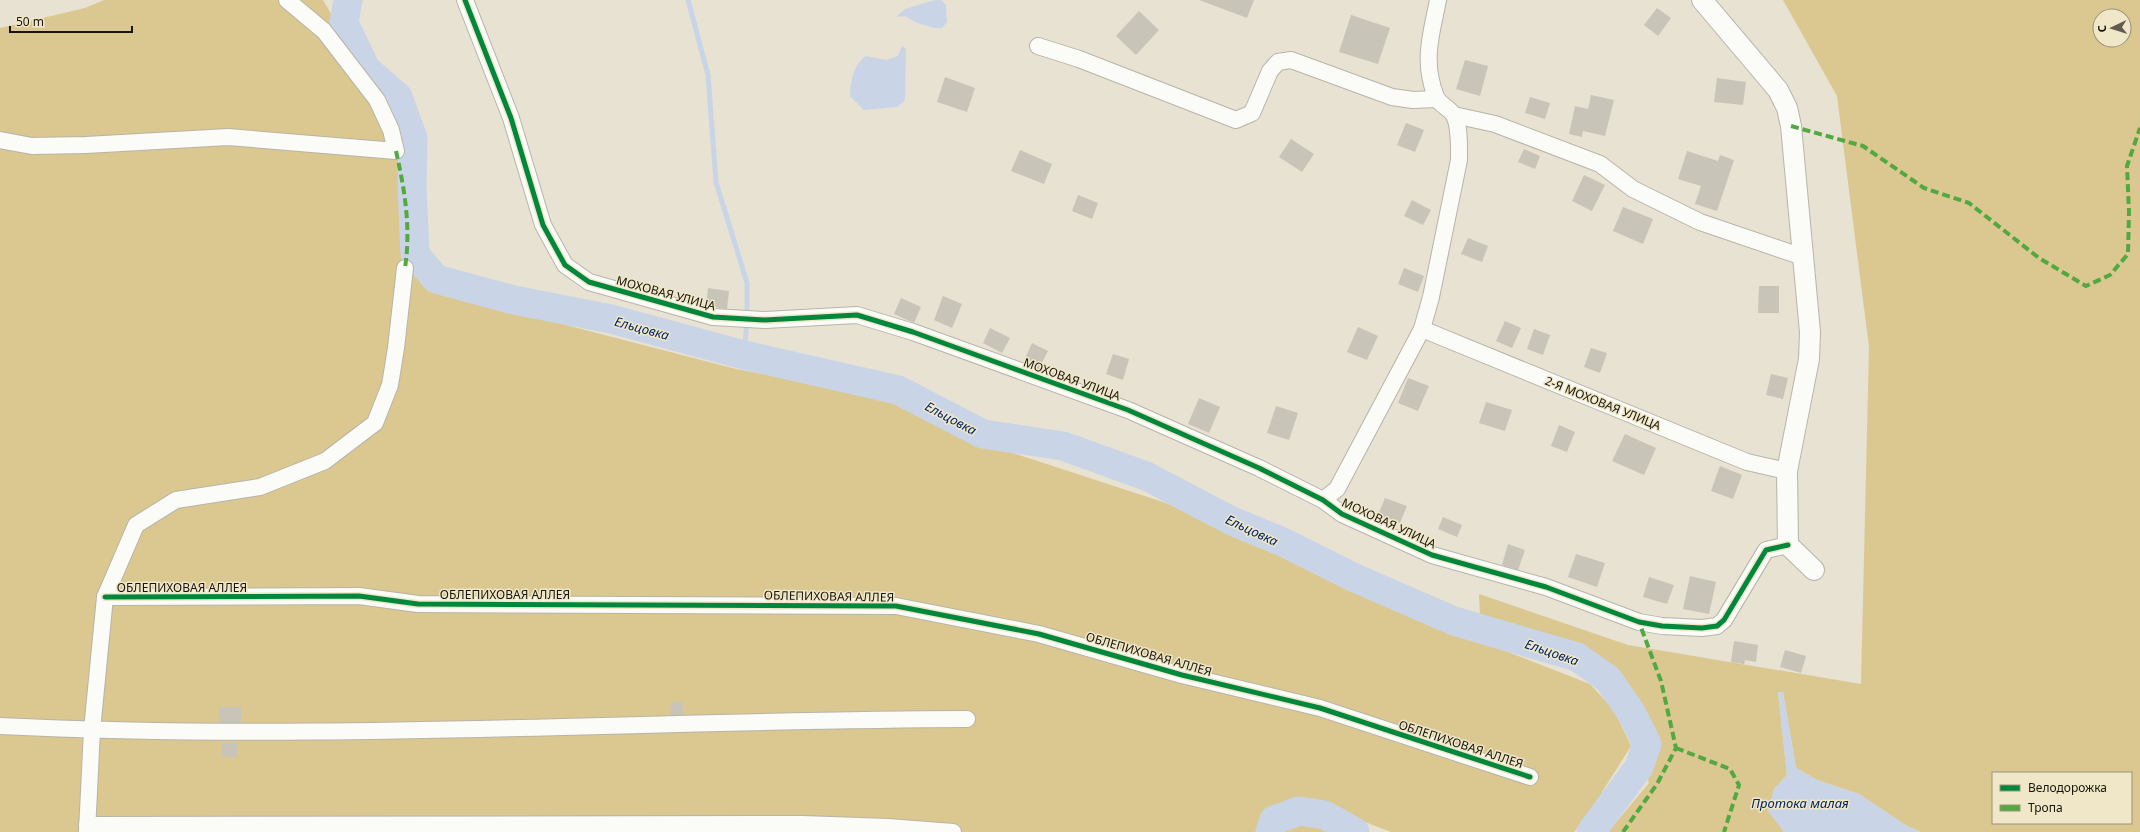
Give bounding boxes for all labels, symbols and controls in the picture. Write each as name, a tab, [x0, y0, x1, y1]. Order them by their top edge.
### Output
scale bar	[10, 8, 132, 34]
north arrow	[2092, 8, 2132, 48]
text: 50 m	[16, 13, 44, 30]
text: С	[2094, 25, 2109, 33]
street label: МОХОВАЯ УЛИЦА	[614, 272, 718, 315]
water label: Ельцовка	[613, 312, 672, 344]
street label: МОХОВАЯ УЛИЦА	[1021, 354, 1123, 405]
street label: 2-Я МОХОВАЯ УЛИЦА	[1542, 372, 1664, 434]
water label: Ельцовка	[922, 397, 980, 439]
street label: МОХОВАЯ УЛИЦА	[1339, 494, 1439, 552]
water label: Ельцовка	[1223, 510, 1282, 550]
street label: ОБЛЕПИХОВАЯ АЛЛЕЯ	[117, 579, 247, 596]
street label: ОБЛЕПИХОВАЯ АЛЛЕЯ	[440, 586, 570, 603]
street label: ОБЛЕПИХОВАЯ АЛЛЕЯ	[764, 586, 894, 606]
street label: ОБЛЕПИХОВАЯ АЛЛЕЯ	[1084, 628, 1214, 680]
water label: Ельцовка	[1523, 634, 1582, 670]
street label: ОБЛЕПИХОВАЯ АЛЛЕЯ	[1396, 716, 1526, 772]
legend	[1992, 772, 2132, 824]
text: Велодорожка	[2028, 779, 2107, 796]
water label: Протока малая	[1751, 794, 1849, 812]
text: Тропа	[2028, 799, 2063, 816]

